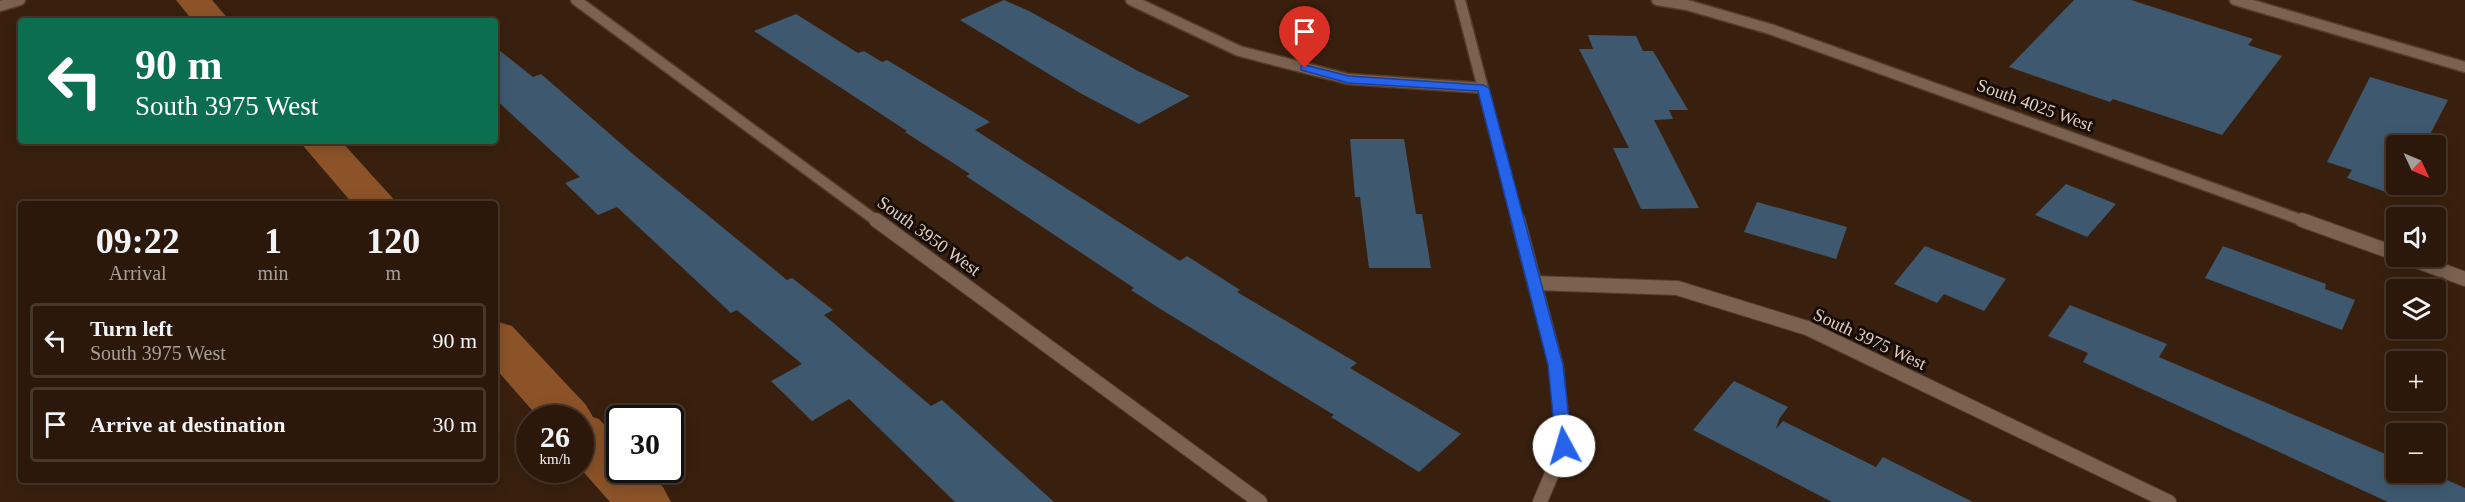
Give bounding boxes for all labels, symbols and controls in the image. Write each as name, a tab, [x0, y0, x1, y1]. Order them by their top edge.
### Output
pin	[1279, 6, 1330, 68]
icon: arrive	[1288, 15, 1321, 48]
icon: left	[36, 42, 114, 120]
text: 90 m	[135, 42, 223, 88]
street label: South 4025 West	[1974, 75, 2096, 135]
text: South 3975 West	[135, 91, 318, 121]
north arrow	[2386, 135, 2446, 195]
map controls	[2386, 135, 2446, 483]
street label: South 3950 West	[874, 192, 984, 280]
button: sound	[2386, 207, 2446, 267]
text: 09:22	[96, 221, 180, 261]
text: 1	[264, 221, 282, 261]
text: 120	[366, 221, 420, 261]
text: Arrival	[109, 262, 167, 284]
text: min	[257, 262, 289, 284]
text: m	[386, 262, 401, 284]
button: layers	[2386, 279, 2446, 339]
street label: South 3975 West	[1810, 304, 1930, 374]
text: Turn left	[90, 316, 173, 341]
icon: left	[39, 324, 72, 357]
text: 90 m	[432, 328, 477, 353]
text: South 3975 West	[90, 342, 226, 364]
button: +	[2386, 351, 2446, 411]
speed limit sign: 30	[606, 405, 684, 483]
icon: arrive	[39, 408, 72, 441]
text: Arrive at destination	[90, 412, 286, 437]
text: 30 m	[432, 412, 477, 437]
position arrow	[1532, 414, 1596, 478]
text: 26	[540, 420, 570, 453]
button: −	[2386, 423, 2446, 483]
text: km/h	[540, 451, 570, 467]

